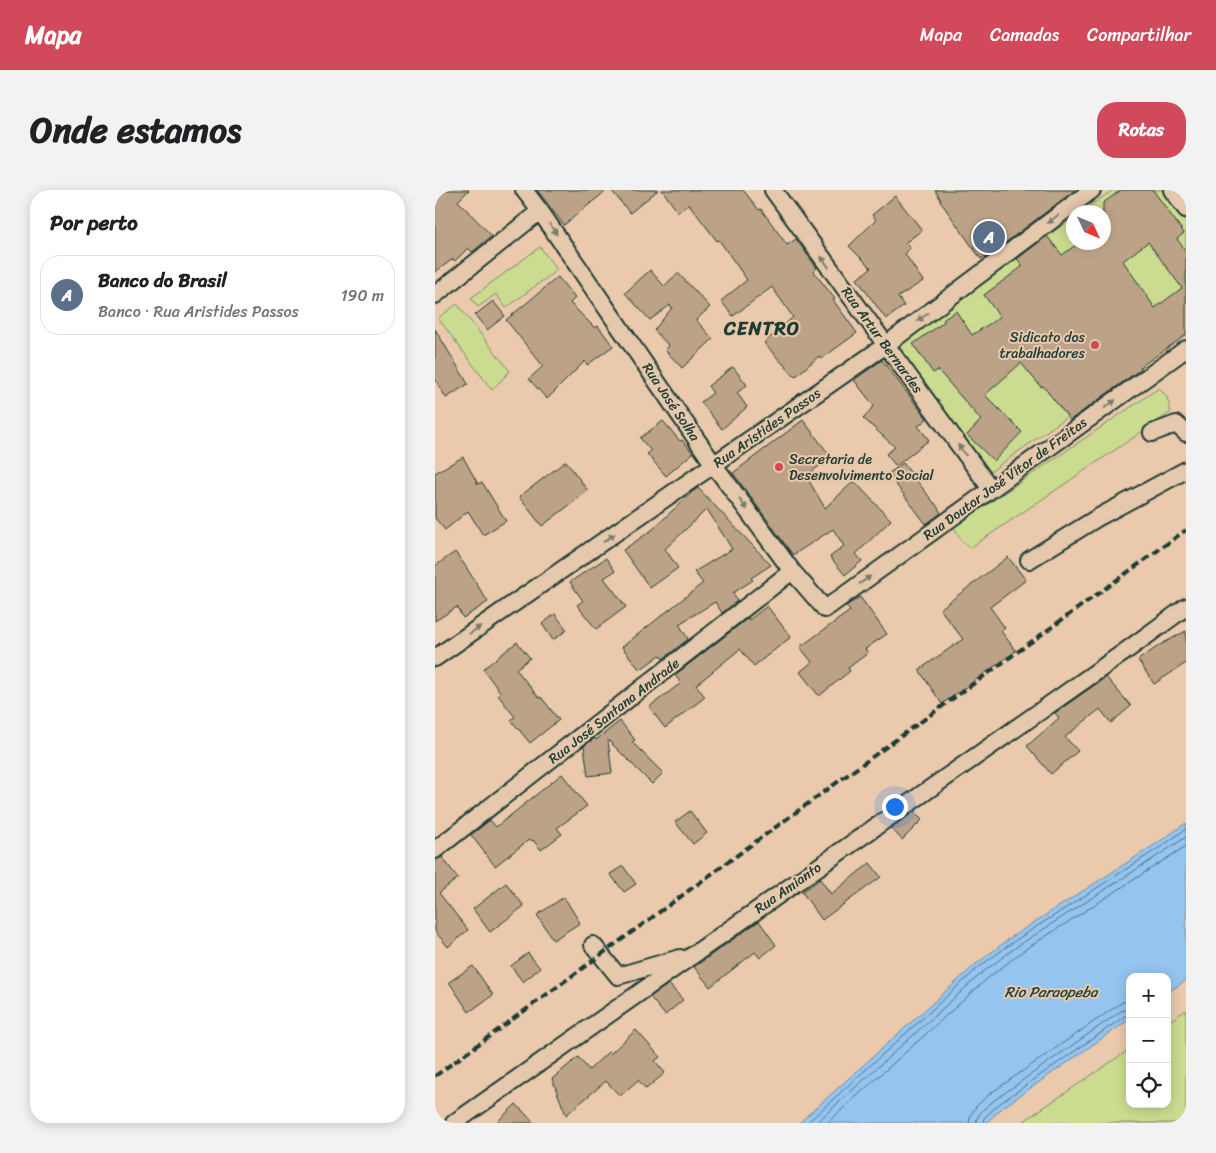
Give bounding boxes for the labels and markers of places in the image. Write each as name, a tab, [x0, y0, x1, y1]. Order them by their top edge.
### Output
pin: A	[973, 218, 1005, 256]
place label: Sidicato dos trabalhadores	[999, 325, 1086, 366]
marker: Sidicato dos trabalhadores	[1089, 339, 1101, 351]
place label: Secretaria de Desenvolvimento Social	[789, 447, 935, 488]
marker: Secretaria de Desenvolvimento Social	[773, 461, 785, 473]

